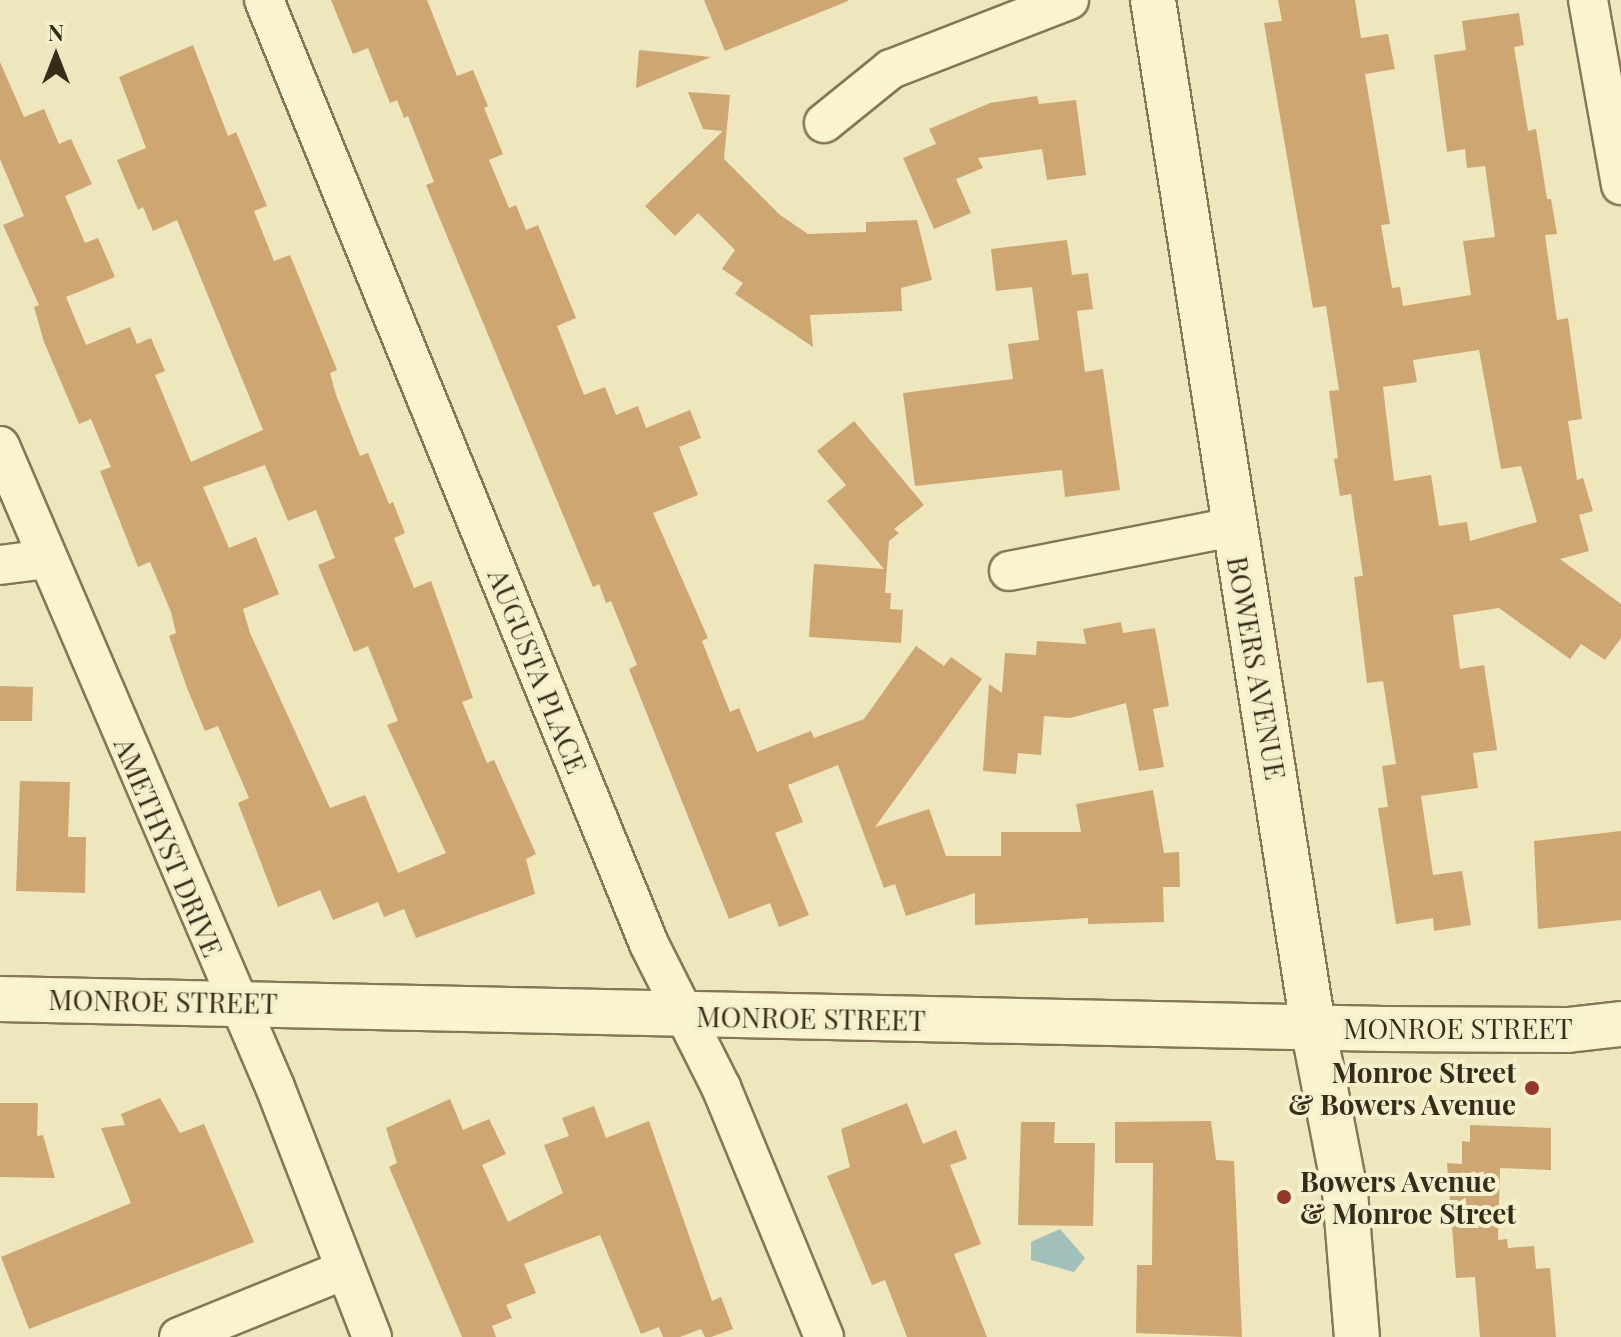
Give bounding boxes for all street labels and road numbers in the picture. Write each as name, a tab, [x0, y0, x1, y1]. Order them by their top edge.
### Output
street label: BOWERS AVENUE	[1221, 553, 1293, 783]
street label: AUGUSTA PLACE	[482, 564, 594, 778]
street label: AMETHYST DRIVE	[108, 732, 230, 962]
street label: MONROE STREET	[48, 982, 278, 1020]
street label: MONROE STREET	[696, 999, 926, 1037]
street label: MONROE STREET	[1343, 1011, 1573, 1045]

